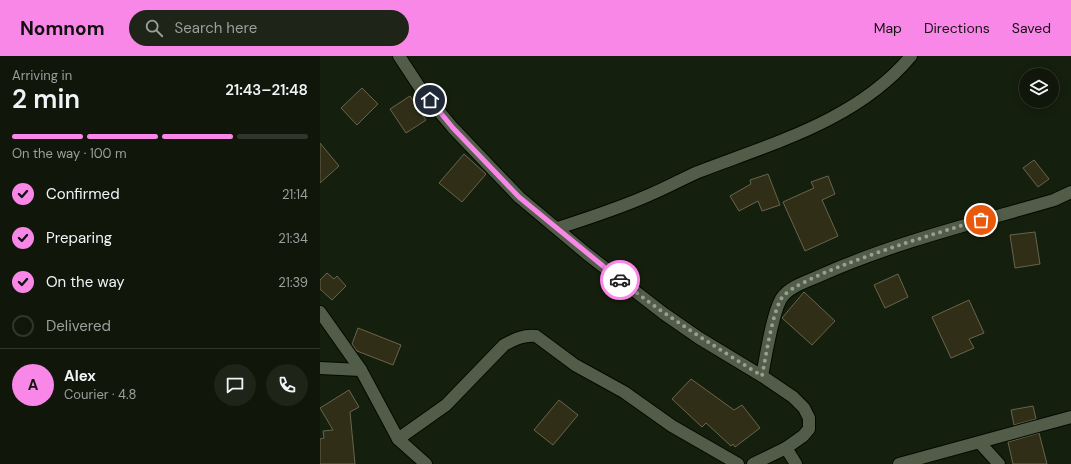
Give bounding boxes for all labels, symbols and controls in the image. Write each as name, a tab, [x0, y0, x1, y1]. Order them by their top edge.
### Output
search box	[129, 10, 409, 46]
text: Nomnom	[20, 16, 105, 41]
icon: search	[143, 17, 165, 39]
text: Search here	[175, 18, 257, 38]
text: Map	[874, 19, 902, 37]
text: Directions	[924, 19, 990, 37]
text: Saved	[1012, 19, 1051, 37]
text: Arriving in	[12, 67, 72, 84]
map controls	[1019, 68, 1059, 108]
button: layers	[1019, 68, 1059, 108]
text: 21:43–21:48	[225, 80, 308, 100]
text: 2 min	[12, 82, 80, 116]
pin	[413, 83, 447, 117]
icon: home	[419, 89, 441, 111]
text: On the way · 100 m	[12, 145, 127, 162]
icon: check	[12, 183, 34, 205]
text: Confirmed	[46, 184, 120, 204]
text: 21:14	[282, 186, 308, 203]
pin	[964, 203, 998, 237]
icon: bag	[970, 209, 992, 231]
icon: check	[12, 227, 34, 249]
text: Preparing	[46, 228, 112, 248]
text: 21:34	[278, 230, 308, 247]
courier	[600, 260, 640, 300]
icon: car	[609, 269, 631, 291]
icon: check	[12, 271, 34, 293]
text: On the way	[46, 272, 125, 292]
text: 21:39	[278, 274, 308, 291]
text: Delivered	[46, 316, 111, 336]
button: chat	[214, 364, 256, 406]
button: phone	[266, 364, 308, 406]
text: Alex	[64, 366, 96, 386]
text: A	[28, 375, 38, 395]
text: Courier · 4.8	[64, 386, 136, 403]

